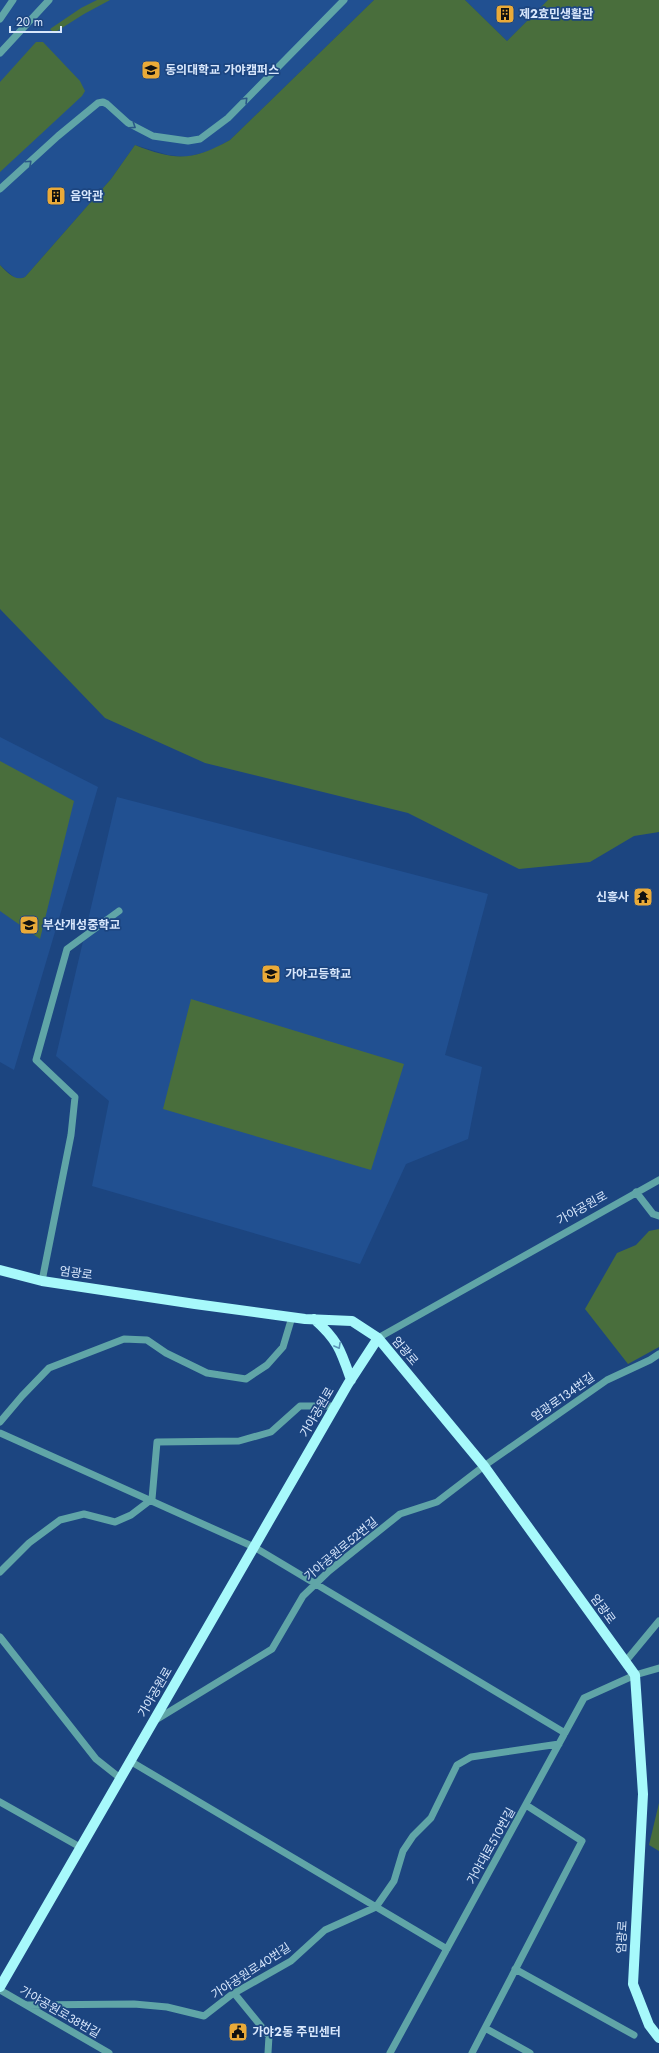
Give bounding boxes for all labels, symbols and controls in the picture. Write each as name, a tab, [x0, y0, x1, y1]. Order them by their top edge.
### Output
building icon: 제2효민생활관	[494, 3, 516, 25]
place label: 제2효민생활관	[519, 5, 593, 23]
scale bar	[10, 8, 61, 34]
text: 20 m	[16, 13, 43, 31]
school or university icon: 동의대학교 가야캠퍼스	[140, 59, 162, 81]
place label: 동의대학교 가야캠퍼스	[165, 61, 279, 79]
one-way arrow	[241, 97, 248, 105]
one-way arrow	[129, 121, 136, 129]
one-way arrow	[24, 161, 31, 168]
building icon: 음악관	[45, 185, 67, 207]
place label: 음악관	[70, 187, 103, 205]
temple icon: 신흥사	[632, 886, 654, 908]
place label: 신흥사	[596, 888, 629, 906]
school or university icon: 부산개성중학교	[18, 914, 40, 936]
place label: 부산개성중학교	[43, 916, 120, 934]
school or university icon: 가야고등학교	[260, 963, 282, 985]
place label: 가야고등학교	[285, 965, 351, 983]
street label: 가야공원로	[553, 1187, 611, 1229]
street label: 엄광로	[58, 1262, 94, 1284]
street label: 엄광로	[387, 1333, 423, 1369]
one-way arrow	[333, 1342, 340, 1349]
street label: 엄광로134번길	[527, 1368, 599, 1426]
street label: 가야공원로	[295, 1384, 339, 1440]
street label: 가야공원로52번길	[300, 1513, 382, 1585]
street label: 엄광로	[586, 1590, 620, 1628]
street label: 가야공원로	[133, 1664, 177, 1720]
street label: 가야대로510번길	[462, 1804, 520, 1888]
street label: 엄광로	[612, 1920, 632, 1954]
street label: 가야공원로40번길	[208, 1939, 294, 2003]
street label: 가야공원로38번길	[16, 1982, 104, 2042]
public building icon: 가야2동 주민센터	[227, 2021, 249, 2043]
place label: 가야2동 주민센터	[252, 2023, 341, 2041]

